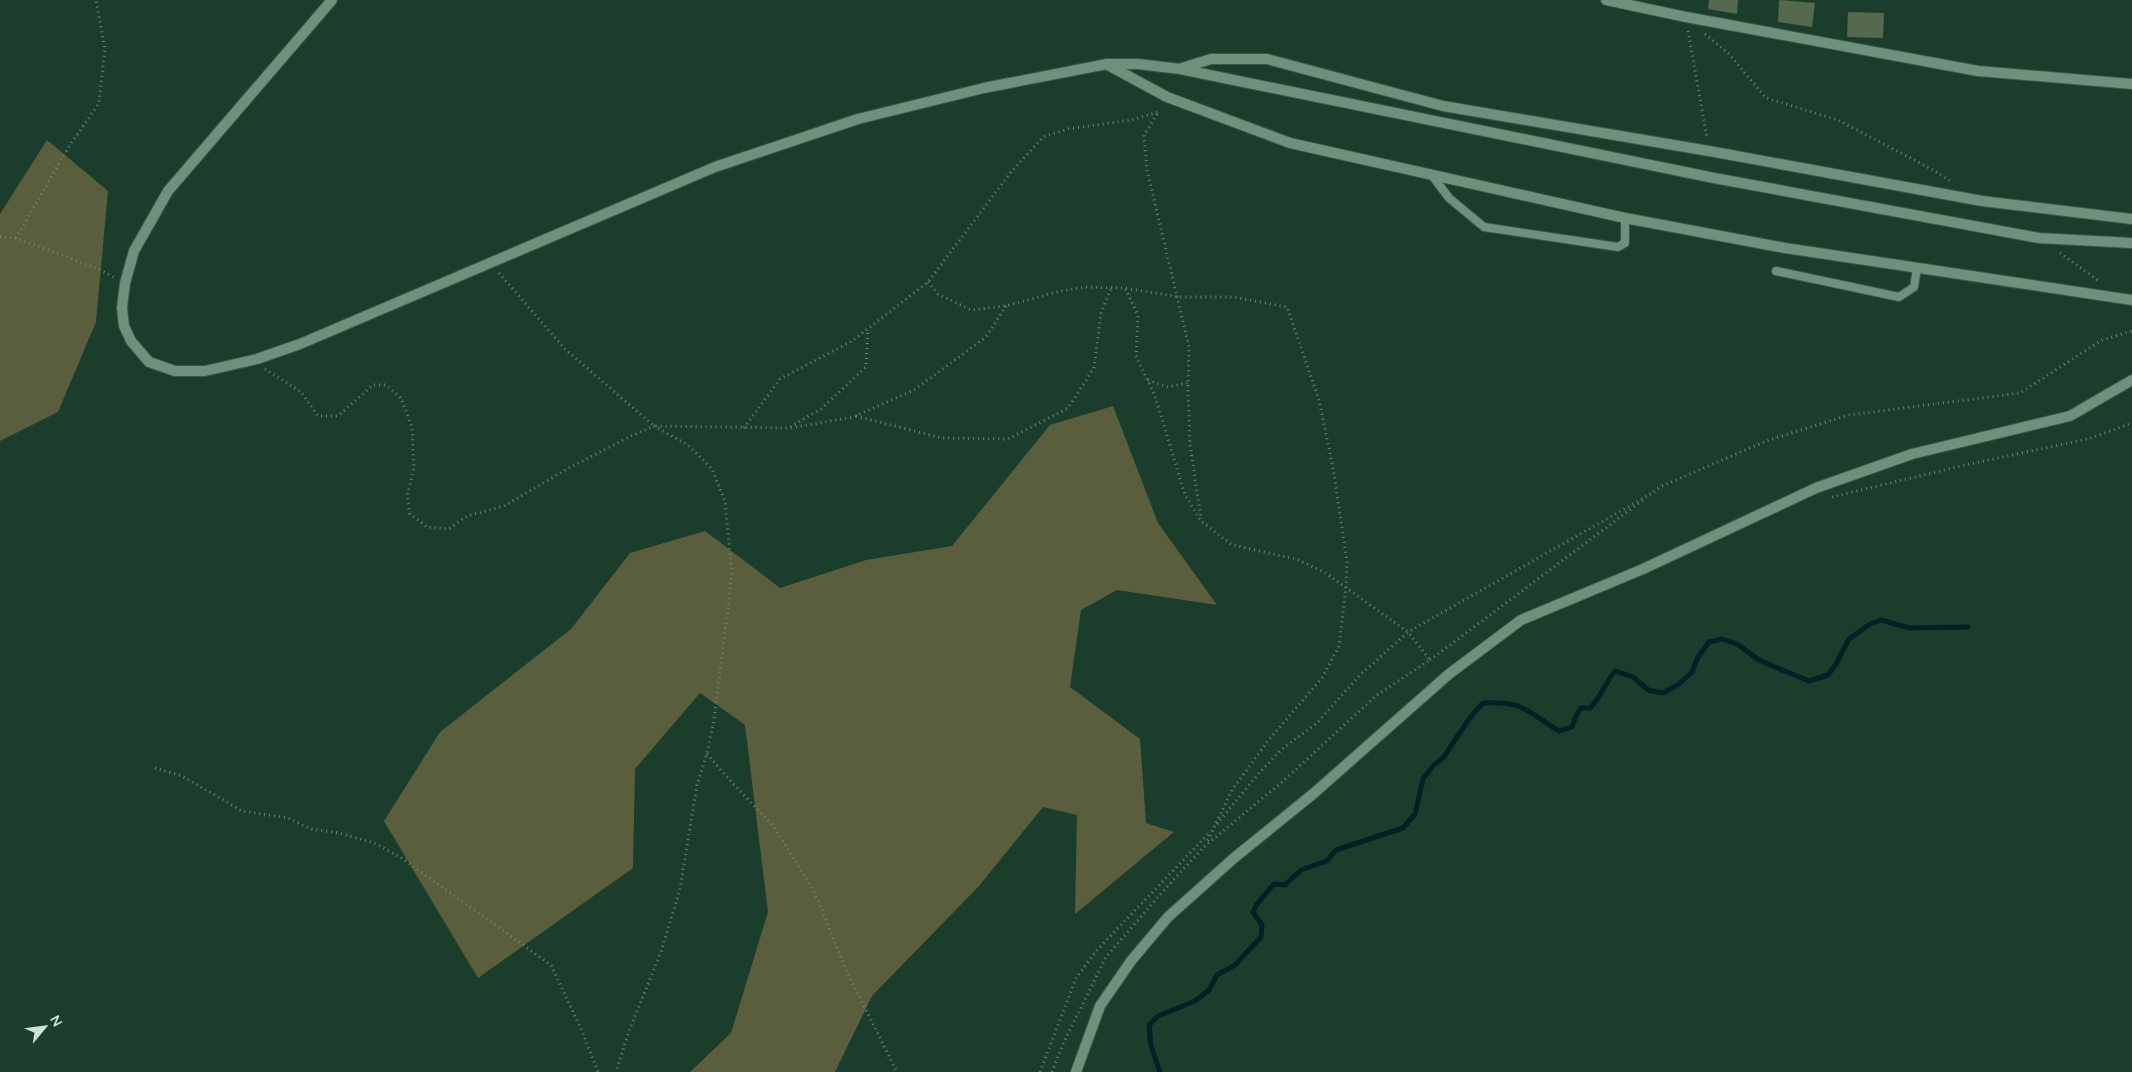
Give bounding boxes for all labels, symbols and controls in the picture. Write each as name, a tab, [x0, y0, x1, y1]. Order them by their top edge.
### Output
north arrow	[20, 1002, 70, 1052]
text: N	[46, 1012, 67, 1030]

